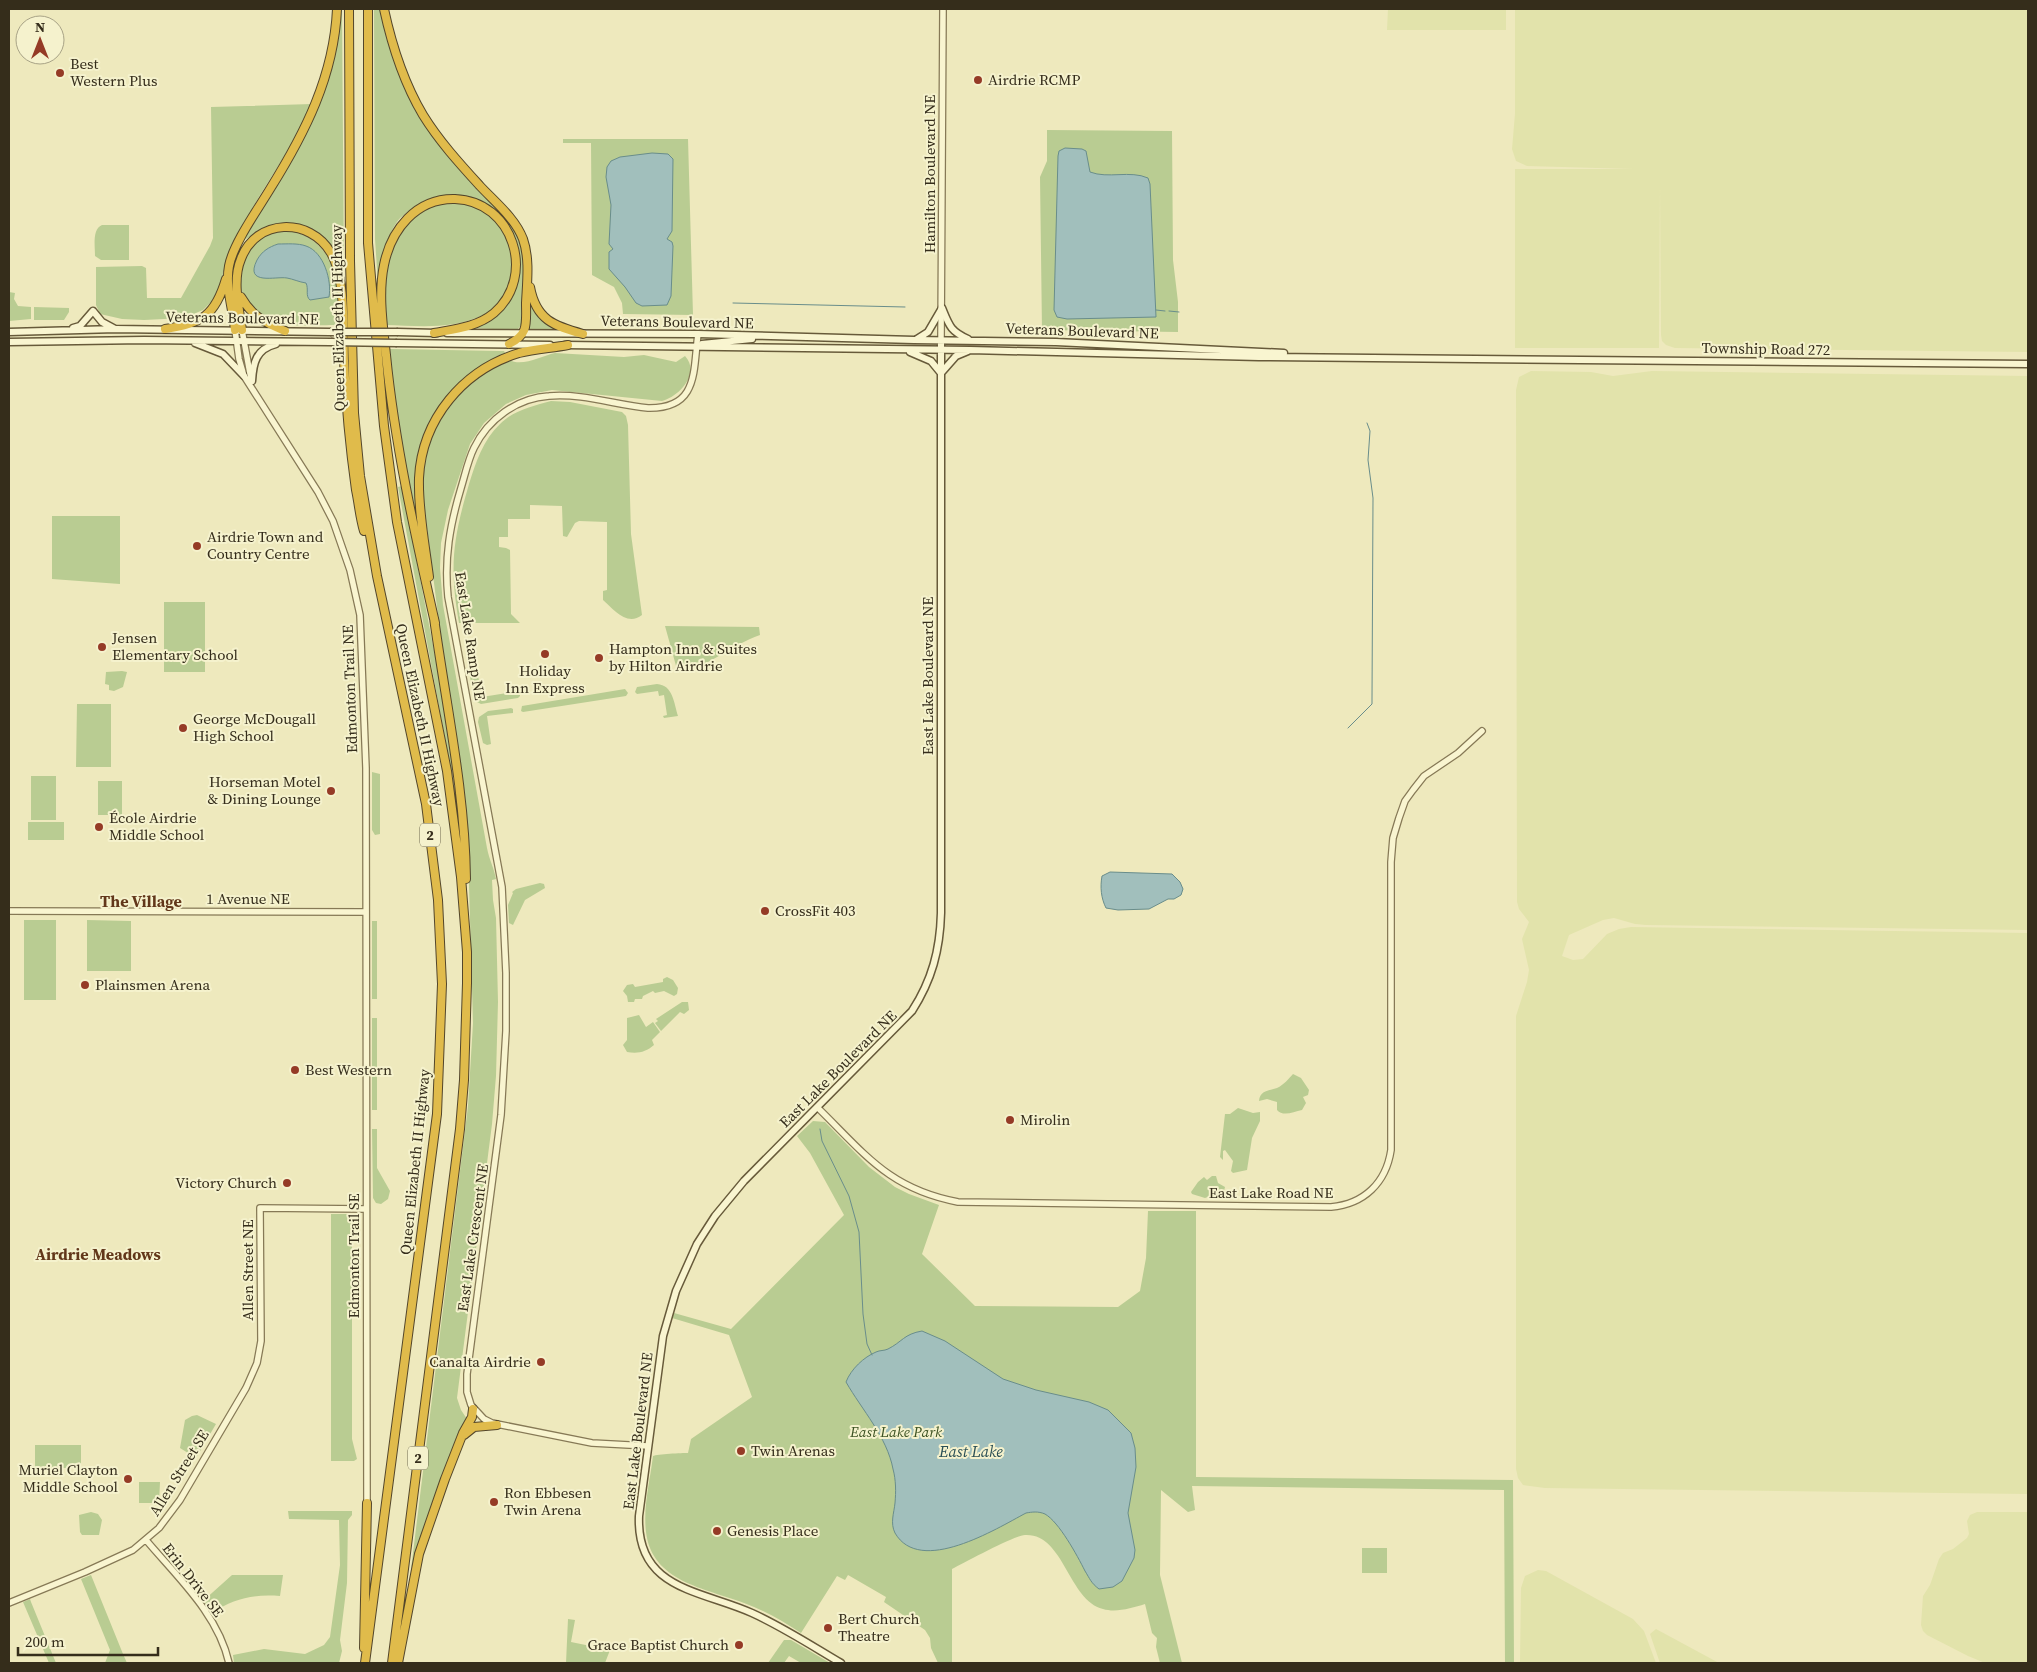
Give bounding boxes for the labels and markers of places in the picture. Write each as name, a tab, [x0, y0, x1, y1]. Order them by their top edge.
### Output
place label: Best Western Plus	[70, 53, 157, 91]
marker: Best Western Plus	[54, 67, 66, 79]
place label: Airdrie RCMP	[988, 69, 1081, 90]
marker: Airdrie RCMP	[972, 74, 984, 86]
place label: Airdrie Town and Country Centre	[207, 526, 324, 564]
marker: Airdrie Town and Country Centre	[191, 540, 203, 552]
place label: Jensen Elementary School	[111, 627, 239, 665]
place label: Hampton Inn & Suites by Hilton Airdrie	[609, 638, 757, 676]
marker: Jensen Elementary School	[96, 641, 108, 653]
marker: Holiday Inn Express	[539, 648, 551, 660]
marker: Hampton Inn & Suites by Hilton Airdrie	[593, 652, 605, 664]
place label: Holiday Inn Express	[505, 660, 585, 698]
place label: George McDougall High School	[193, 708, 316, 746]
marker: George McDougall High School	[177, 722, 189, 734]
place label: Horseman Motel & Dining Lounge	[208, 771, 322, 809]
marker: Horseman Motel & Dining Lounge	[325, 785, 337, 797]
place label: École Airdrie Middle School	[109, 807, 205, 845]
marker: École Airdrie Middle School	[93, 821, 105, 833]
place label: CrossFit 403	[775, 900, 855, 921]
marker: CrossFit 403	[759, 905, 771, 917]
place label: Plainsmen Arena	[95, 974, 211, 995]
marker: Plainsmen Arena	[79, 979, 91, 991]
place label: Best Western	[305, 1059, 392, 1080]
marker: Best Western	[289, 1064, 301, 1076]
place label: Mirolin	[1020, 1109, 1070, 1130]
marker: Mirolin	[1004, 1114, 1016, 1126]
place label: Victory Church	[175, 1172, 277, 1193]
marker: Victory Church	[281, 1177, 293, 1189]
place label: Canalta Airdrie	[429, 1351, 531, 1372]
marker: Canalta Airdrie	[535, 1356, 547, 1368]
place label: Twin Arenas	[751, 1440, 835, 1461]
marker: Twin Arenas	[735, 1445, 747, 1457]
place label: Muriel Clayton Middle School	[18, 1459, 119, 1497]
marker: Muriel Clayton Middle School	[122, 1473, 134, 1485]
place label: Ron Ebbesen Twin Arena	[504, 1482, 592, 1520]
marker: Ron Ebbesen Twin Arena	[488, 1496, 500, 1508]
place label: Genesis Place	[727, 1520, 819, 1541]
marker: Genesis Place	[711, 1525, 723, 1537]
place label: Bert Church Theatre	[838, 1608, 920, 1646]
marker: Bert Church Theatre	[822, 1622, 834, 1634]
place label: Grace Baptist Church	[587, 1634, 729, 1655]
marker: Grace Baptist Church	[733, 1639, 745, 1651]

